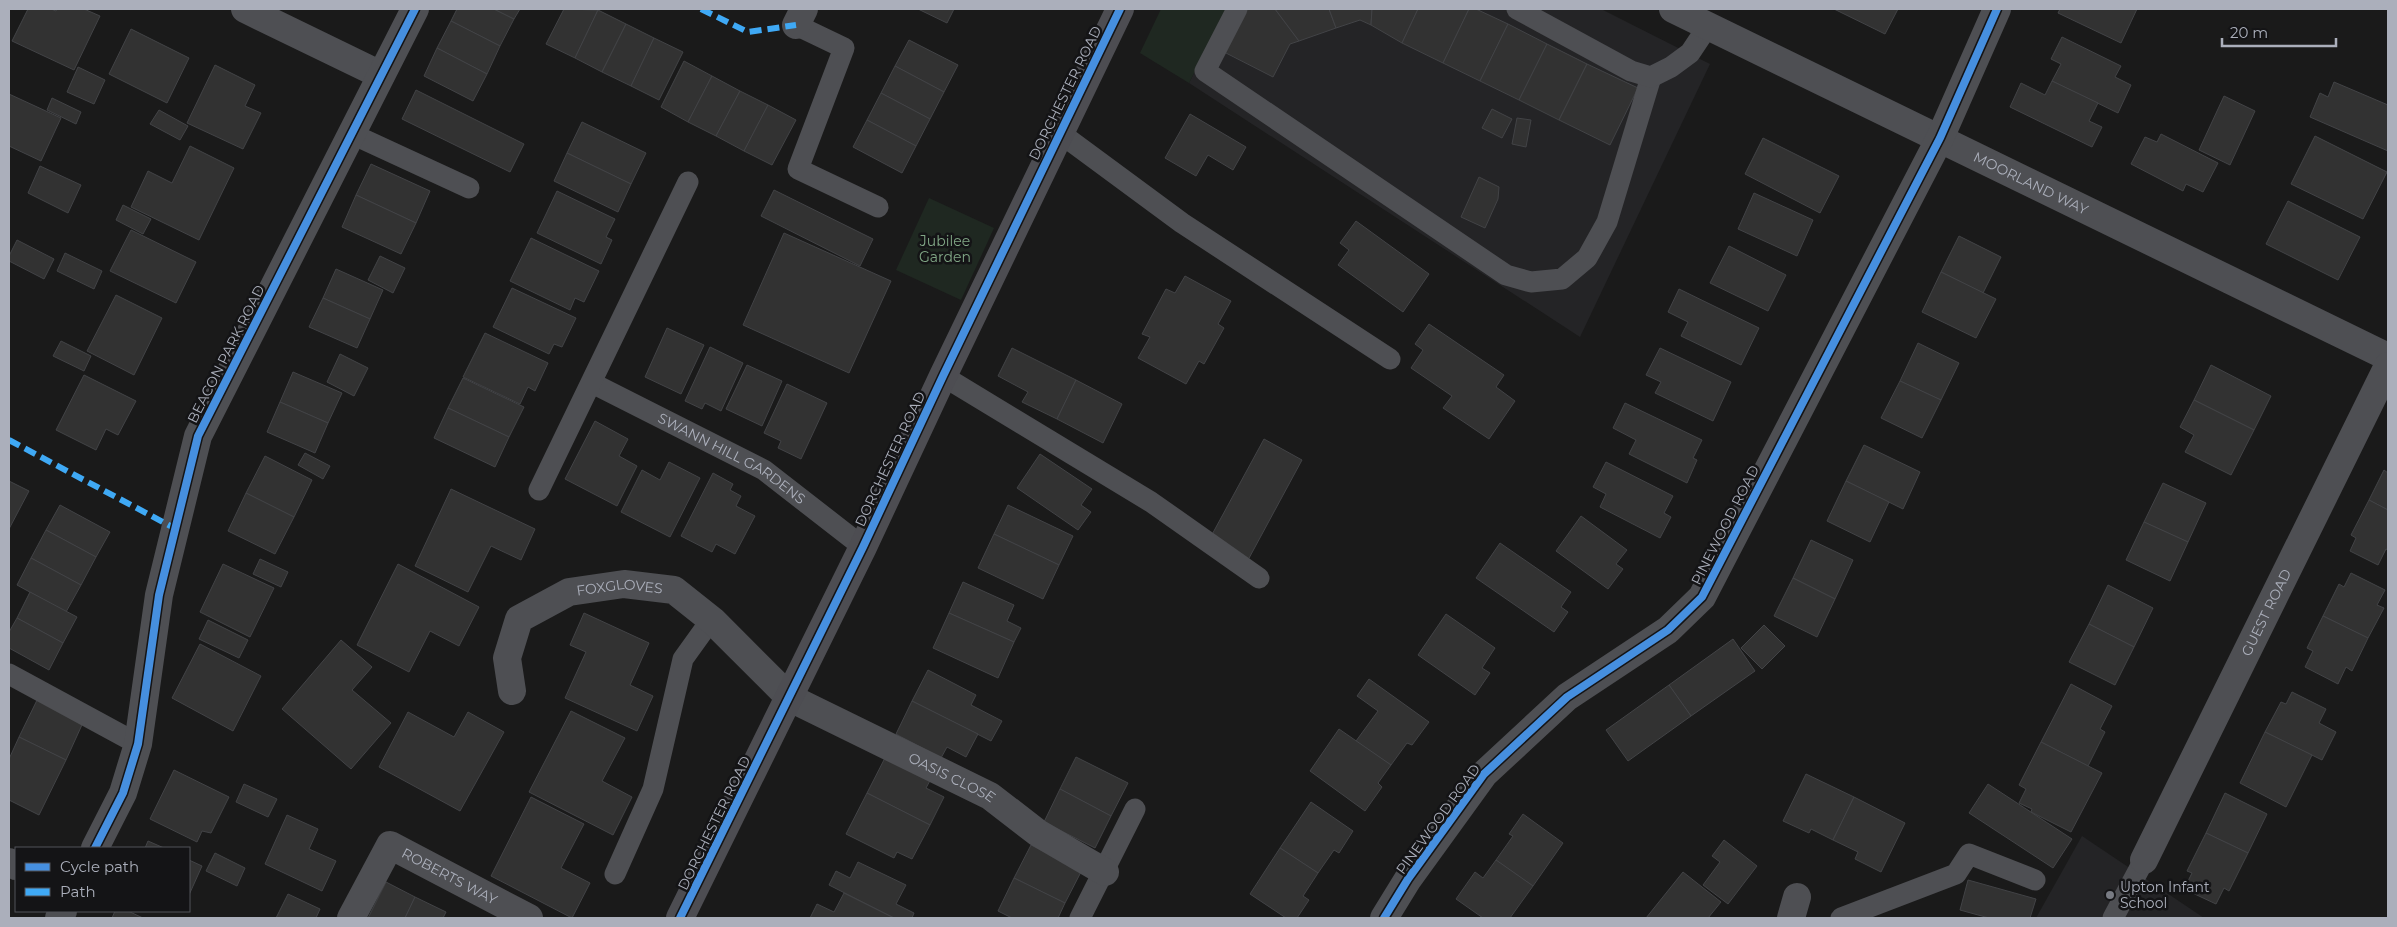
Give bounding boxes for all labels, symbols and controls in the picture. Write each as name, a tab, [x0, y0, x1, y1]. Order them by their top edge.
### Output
scale bar	[2222, 15, 2336, 47]
street label: DORCHESTER ROAD	[1025, 23, 1105, 163]
text: 20 m	[2230, 23, 2268, 42]
street label: MOORLAND WAY	[1971, 148, 2091, 219]
park label: Jubilee Garden	[919, 232, 971, 266]
street label: BEACON PARK ROAD	[183, 282, 269, 426]
street label: DORCHESTER ROAD	[851, 389, 929, 529]
street label: SWANN HILL GARDENS	[655, 409, 809, 508]
street label: PINEWOOD ROAD	[1687, 462, 1763, 588]
street label: GUEST ROAD	[2237, 566, 2295, 659]
street label: FOXGLOVES	[575, 575, 664, 600]
street label: OASIS CLOSE	[906, 748, 999, 806]
street label: DORCHESTER ROAD	[674, 753, 754, 893]
street label: PINEWOOD ROAD	[1392, 760, 1484, 878]
street label: ROBERTS WAY	[399, 844, 500, 909]
legend	[15, 847, 190, 912]
text: Cycle path	[60, 857, 139, 876]
place label: Upton Infant School	[2120, 878, 2210, 912]
text: Path	[60, 882, 96, 901]
marker: Upton Infant School	[2104, 889, 2116, 901]

